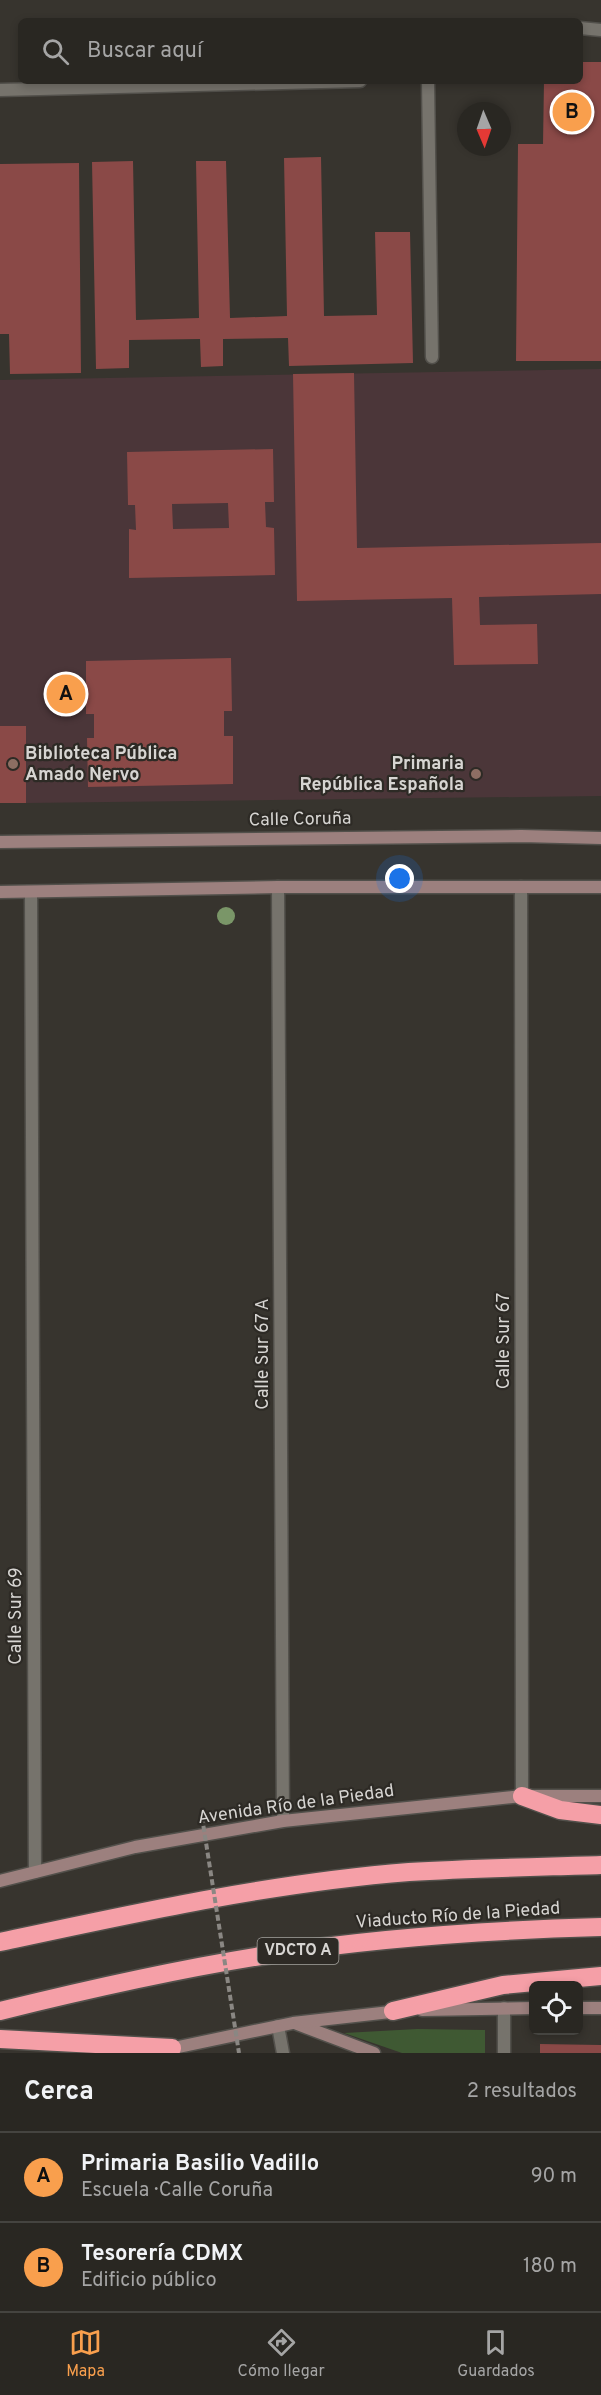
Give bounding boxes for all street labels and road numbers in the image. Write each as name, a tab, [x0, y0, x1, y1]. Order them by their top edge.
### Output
street label: Calle Coruña	[248, 808, 352, 832]
street label: Calle Sur 67	[493, 1293, 516, 1389]
street label: Calle Sur 67 A	[252, 1298, 275, 1410]
street label: Calle Sur 69	[5, 1567, 28, 1665]
street label: Avenida Río de la Piedad	[196, 1780, 396, 1830]
street label: Viaducto Río de la Piedad	[355, 1897, 561, 1935]
road number: VDCTO A	[258, 1938, 338, 1964]

